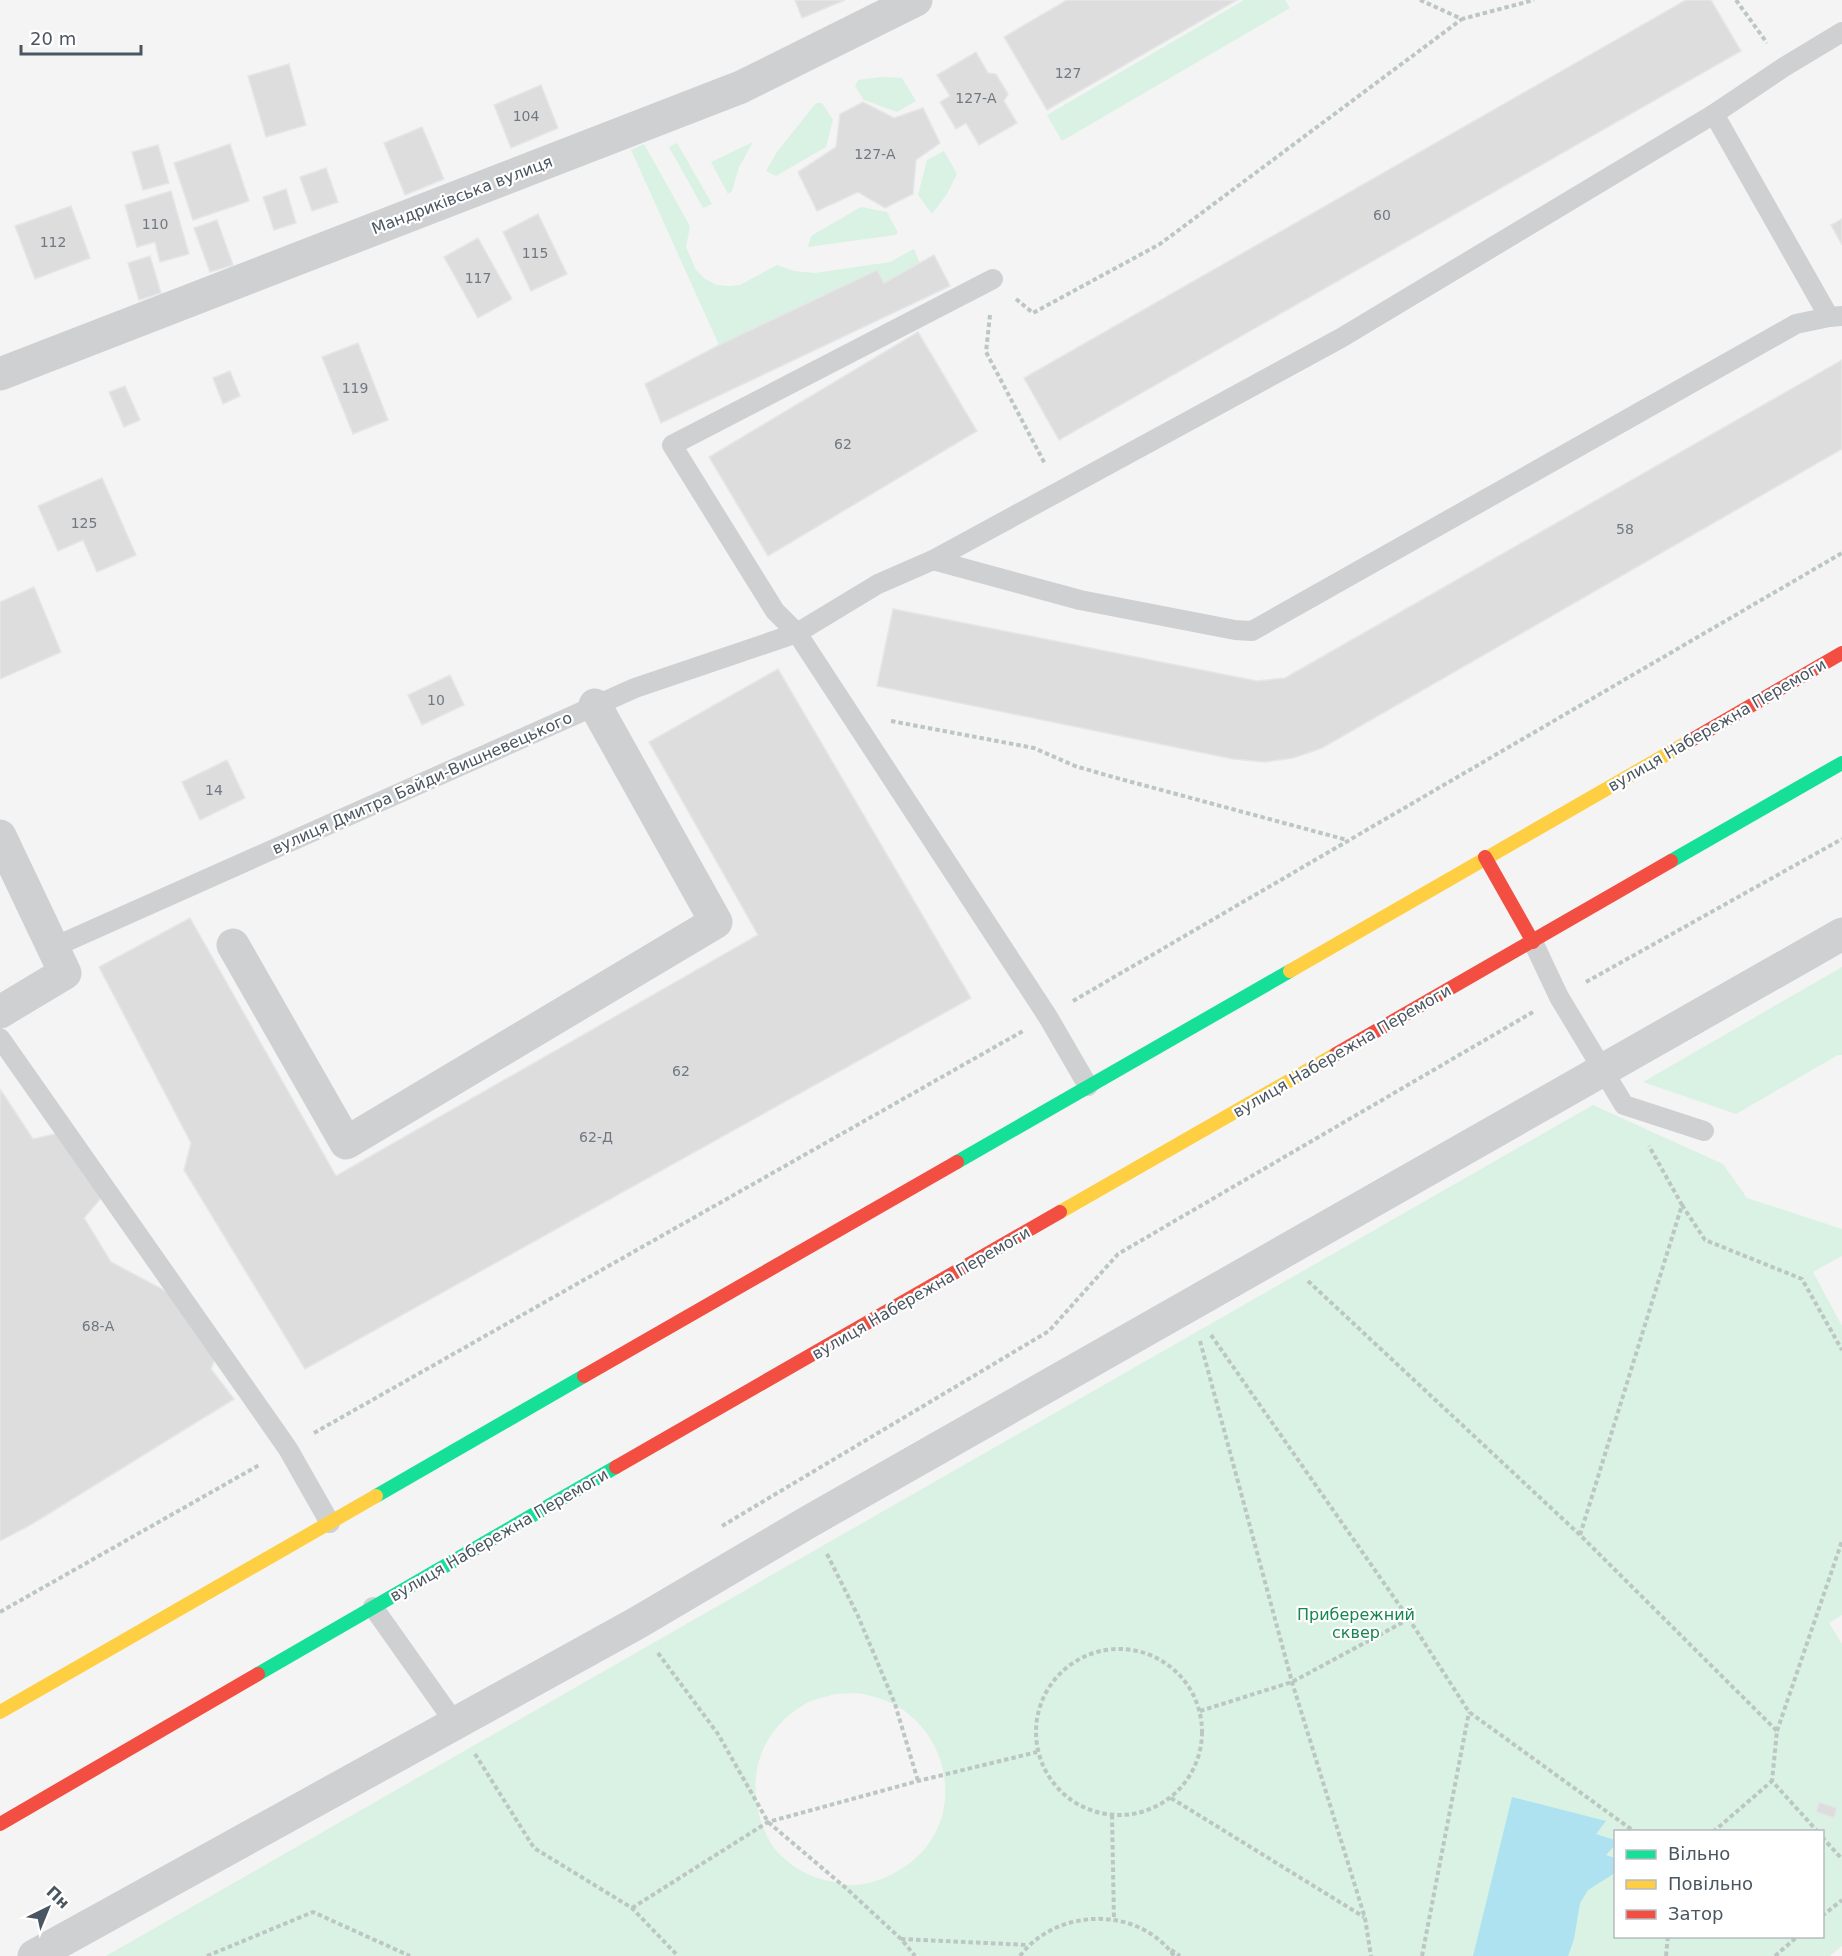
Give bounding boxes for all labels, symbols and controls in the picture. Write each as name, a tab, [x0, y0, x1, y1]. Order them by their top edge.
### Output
scale bar	[21, 18, 141, 56]
text: 20 m	[30, 28, 76, 49]
house number: 127	[1055, 65, 1081, 81]
house number: 127-А	[955, 90, 997, 106]
house number: 104	[513, 108, 539, 124]
house number: 127-А	[854, 146, 896, 162]
street label: Мандриківська вулиця	[369, 152, 555, 238]
house number: 60	[1373, 207, 1391, 223]
house number: 110	[142, 216, 168, 232]
house number: 112	[40, 234, 66, 250]
house number: 115	[522, 245, 548, 261]
house number: 117	[465, 270, 491, 286]
house number: 119	[342, 380, 368, 396]
house number: 62	[834, 436, 852, 452]
house number: 125	[71, 515, 97, 531]
house number: 58	[1616, 521, 1634, 537]
street label: вулиця Набережна Перемоги	[1604, 655, 1830, 795]
house number: 10	[427, 692, 445, 708]
street label: вулиця Дмитра Байди-Вишневецького	[269, 708, 575, 858]
house number: 14	[205, 782, 223, 798]
street label: вулиця Набережна Перемоги	[1229, 981, 1455, 1121]
house number: 62	[672, 1063, 690, 1079]
house number: 62-Д	[579, 1129, 613, 1145]
street label: вулиця Набережна Перемоги	[808, 1223, 1034, 1363]
house number: 68-А	[82, 1318, 115, 1334]
street label: вулиця Набережна Перемоги	[386, 1465, 612, 1605]
park label: Прибережний сквер	[1297, 1605, 1415, 1642]
legend	[1614, 1830, 1824, 1938]
text: Вільно	[1668, 1843, 1730, 1864]
text: Повільно	[1668, 1873, 1753, 1894]
north arrow	[18, 1878, 78, 1938]
text: Пн	[42, 1882, 73, 1913]
text: Затор	[1668, 1903, 1724, 1924]

